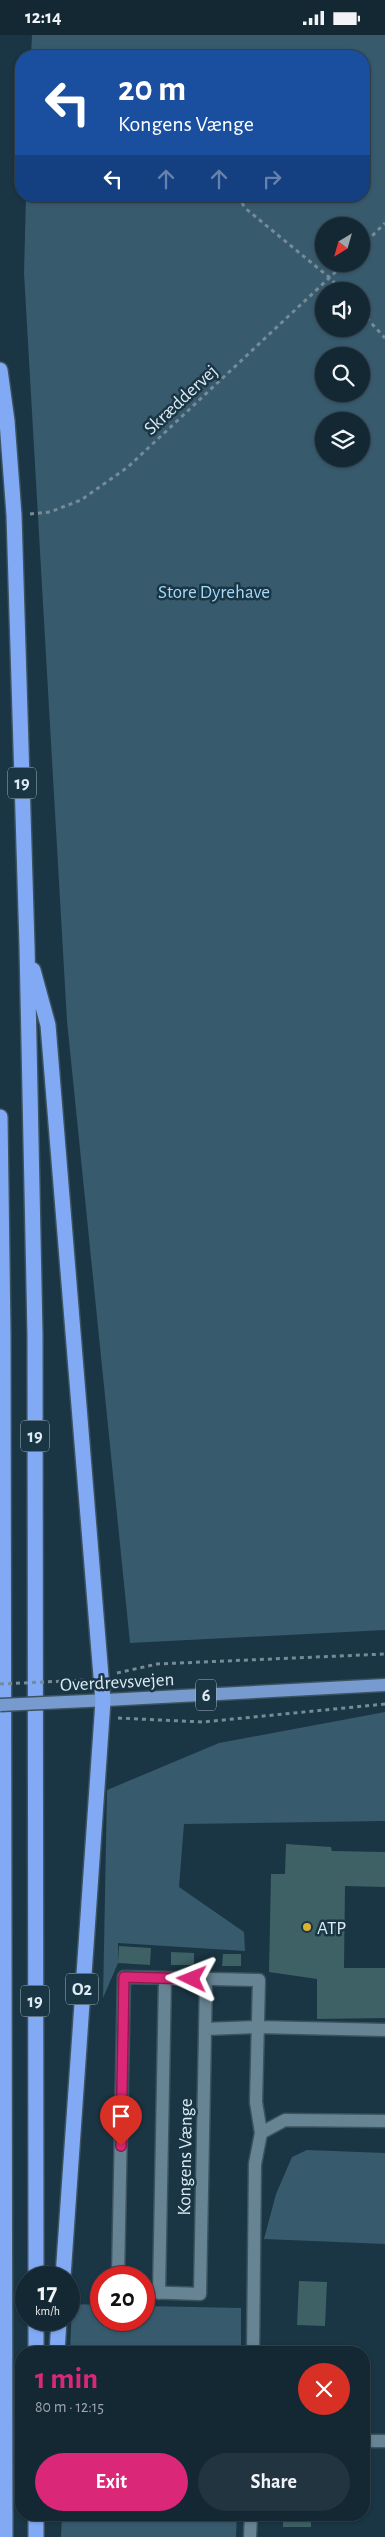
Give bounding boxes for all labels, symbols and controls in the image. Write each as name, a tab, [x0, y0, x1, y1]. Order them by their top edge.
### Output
text: 12:14	[25, 8, 62, 27]
icon: left	[35, 70, 100, 135]
text: 20 m	[118, 72, 186, 107]
text: Kongens Vænge	[118, 113, 254, 135]
icon: left	[99, 165, 127, 193]
icon: ahead	[152, 165, 180, 193]
icon: ahead	[205, 165, 233, 193]
icon: right	[258, 165, 286, 193]
north arrow	[315, 217, 370, 273]
map controls	[315, 217, 370, 467]
button: sound	[315, 282, 370, 337]
button: search	[315, 347, 370, 402]
street label: Skræddervej	[141, 362, 221, 439]
button: layers	[315, 412, 370, 467]
park label: Store Dyrehave	[158, 583, 270, 602]
road number: 19	[8, 767, 36, 799]
road number: 19	[21, 1420, 49, 1451]
street label: Overdrevsvejen	[59, 1670, 175, 1695]
road number: 6	[196, 1679, 216, 1711]
place label: ATP	[317, 1919, 346, 1938]
marker: ATP	[301, 1921, 313, 1933]
position arrow	[165, 1952, 217, 2004]
road number: O2	[66, 1973, 98, 2005]
road number: 19	[21, 1985, 49, 2017]
pin	[100, 2095, 142, 2146]
street label: Kongens Vænge	[175, 2098, 196, 2216]
icon: arrive	[107, 2102, 135, 2130]
speed limit sign: 20	[90, 2266, 155, 2331]
text: 17	[38, 2280, 57, 2305]
text: km/h	[35, 2305, 60, 2317]
button: close	[298, 2363, 350, 2415]
text: 1 min	[35, 2364, 98, 2394]
text: 80 m · 12:15	[35, 2399, 104, 2415]
button: Exit	[35, 2453, 188, 2511]
button: Share	[198, 2453, 350, 2511]

